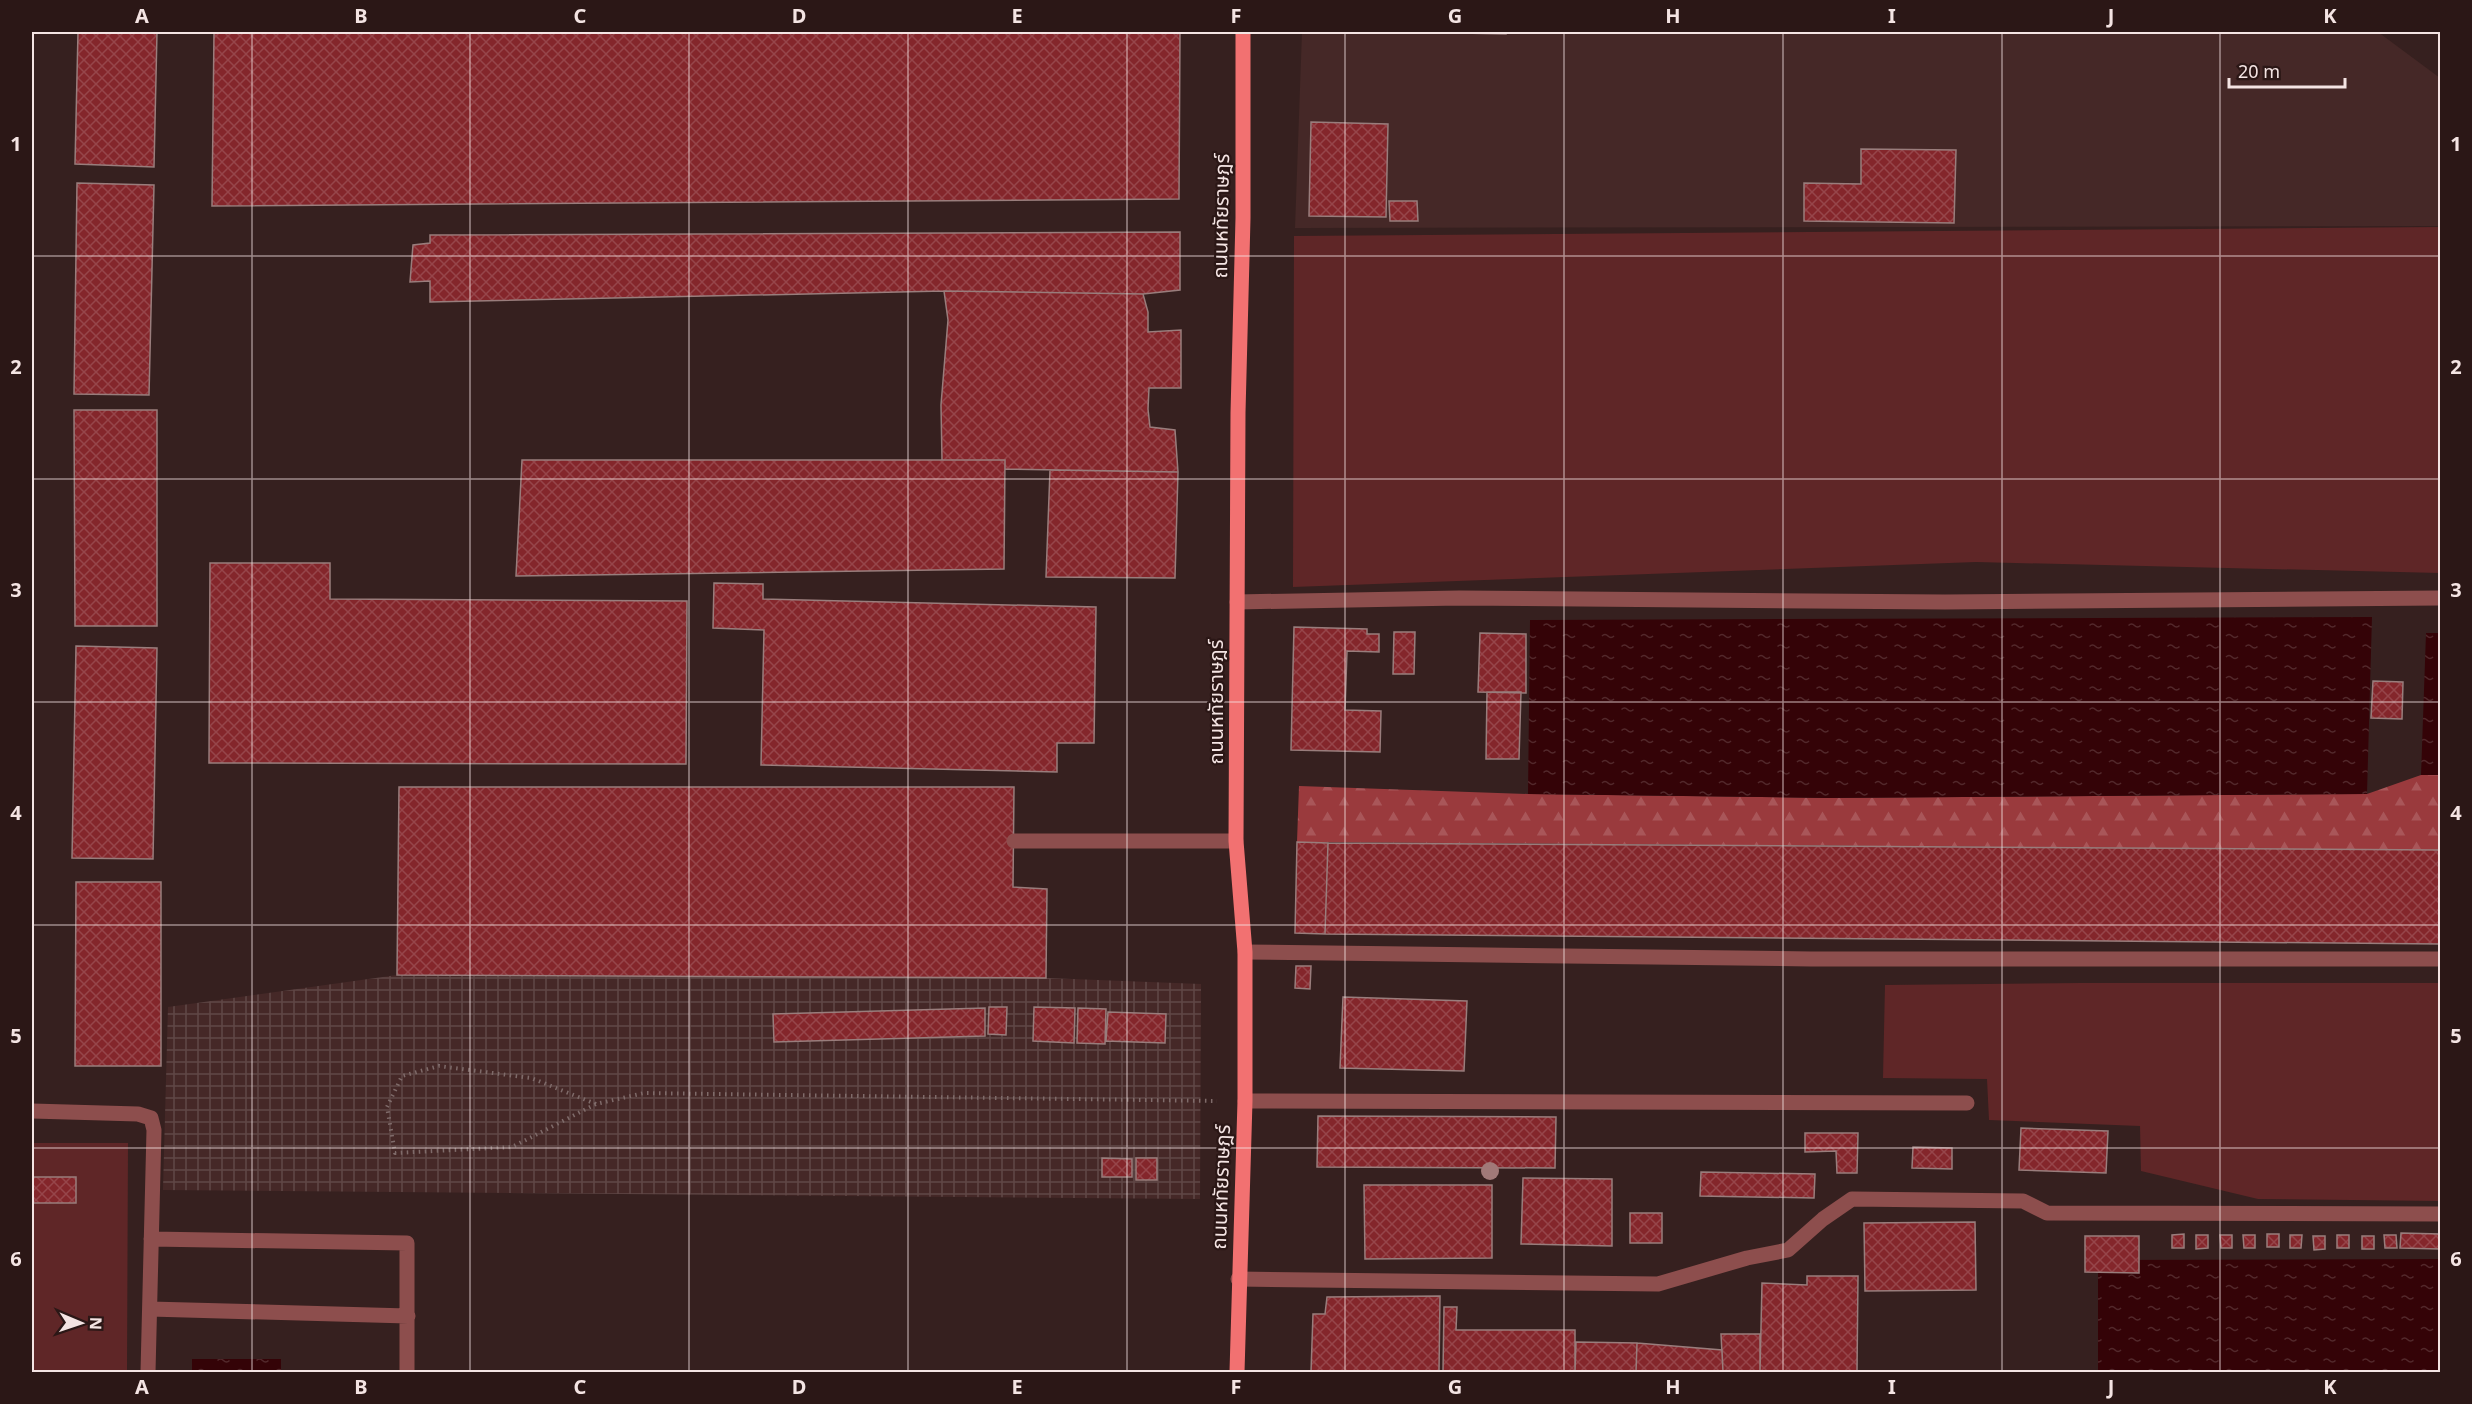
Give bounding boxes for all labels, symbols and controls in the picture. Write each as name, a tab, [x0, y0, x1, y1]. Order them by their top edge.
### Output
text: A	[135, 2, 149, 29]
text: B	[354, 2, 368, 29]
text: C	[574, 2, 587, 29]
text: D	[792, 2, 806, 29]
text: E	[1011, 2, 1023, 29]
text: F	[1231, 2, 1241, 29]
text: G	[1448, 2, 1462, 29]
text: H	[1665, 2, 1681, 29]
text: I	[1888, 2, 1896, 29]
text: J	[2106, 2, 2114, 29]
text: K	[2323, 2, 2337, 29]
scale bar	[2229, 51, 2344, 89]
text: 20 m	[2238, 59, 2280, 83]
text: 1	[10, 130, 22, 157]
text: 1	[2450, 130, 2462, 157]
street label: ถนนหทัยราษฎร์	[1206, 152, 1235, 279]
text: 2	[10, 353, 22, 380]
text: 2	[2450, 353, 2462, 380]
text: 3	[10, 576, 22, 603]
text: 3	[2450, 576, 2462, 603]
street label: ถนนหทัยราษฎร์	[1202, 639, 1229, 764]
text: 4	[10, 799, 22, 826]
text: 4	[2450, 799, 2462, 826]
text: 5	[10, 1022, 22, 1049]
text: 5	[2450, 1022, 2462, 1049]
street label: ถนนหทัยราษฎร์	[1205, 1123, 1236, 1250]
text: 6	[10, 1245, 22, 1272]
text: 6	[2450, 1245, 2462, 1272]
north arrow	[51, 1293, 111, 1353]
text: N	[85, 1317, 107, 1330]
text: A	[135, 1373, 149, 1400]
text: B	[354, 1373, 368, 1400]
text: C	[574, 1373, 587, 1400]
text: D	[792, 1373, 806, 1400]
text: E	[1011, 1373, 1023, 1400]
text: F	[1231, 1373, 1241, 1400]
text: G	[1448, 1373, 1462, 1400]
text: H	[1665, 1373, 1681, 1400]
text: I	[1888, 1373, 1896, 1400]
text: J	[2106, 1373, 2114, 1400]
text: K	[2323, 1373, 2337, 1400]

